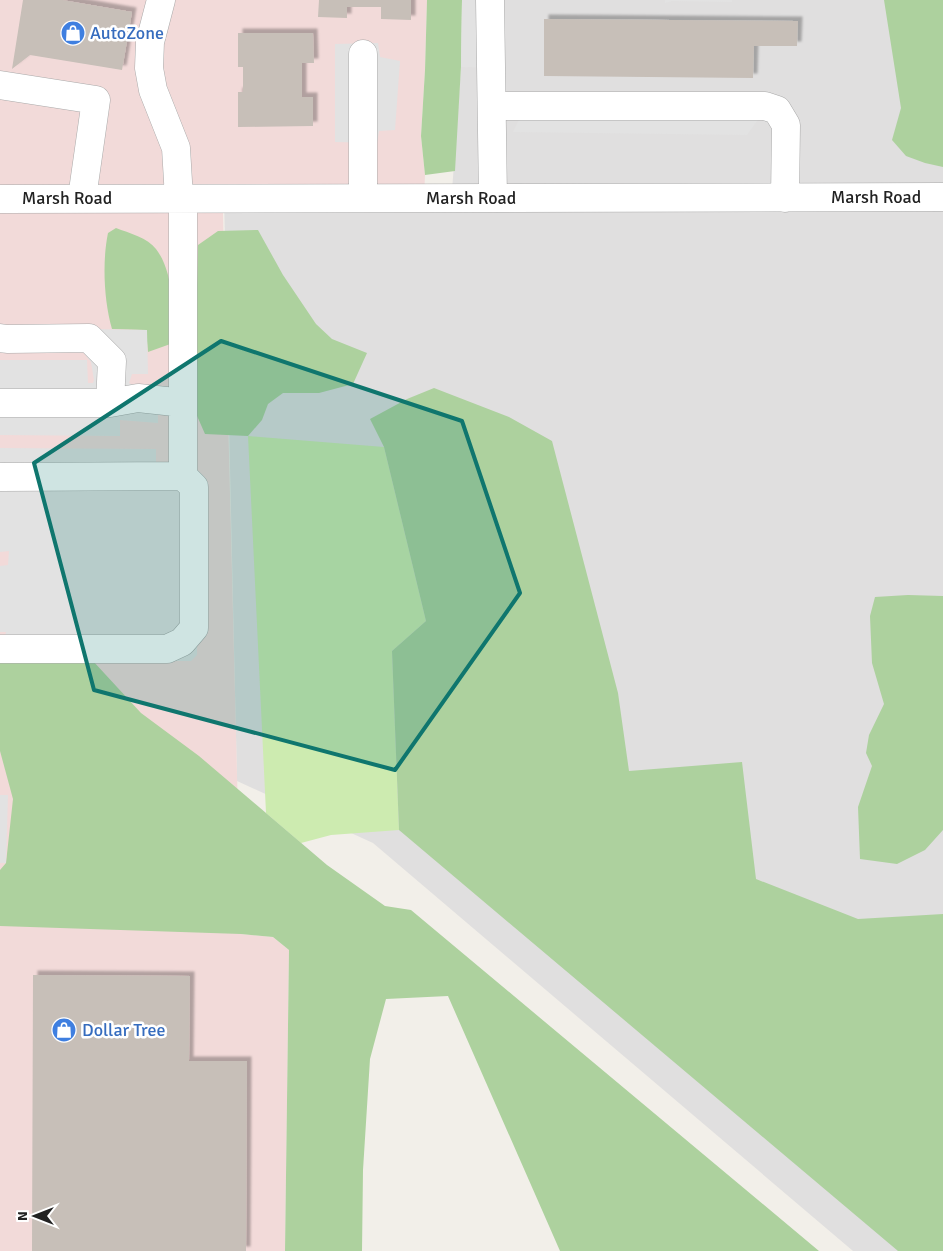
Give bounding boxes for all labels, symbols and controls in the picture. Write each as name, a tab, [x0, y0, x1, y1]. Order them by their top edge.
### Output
shop icon: AutoZone	[60, 20, 86, 46]
place label: AutoZone	[90, 22, 164, 44]
street label: Marsh Road	[831, 186, 921, 208]
street label: Marsh Road	[22, 187, 112, 209]
street label: Marsh Road	[426, 187, 516, 209]
shop icon: Dollar Tree	[51, 1017, 77, 1043]
place label: Dollar Tree	[82, 1019, 165, 1041]
north arrow	[10, 1191, 60, 1241]
text: N	[14, 1211, 31, 1221]

